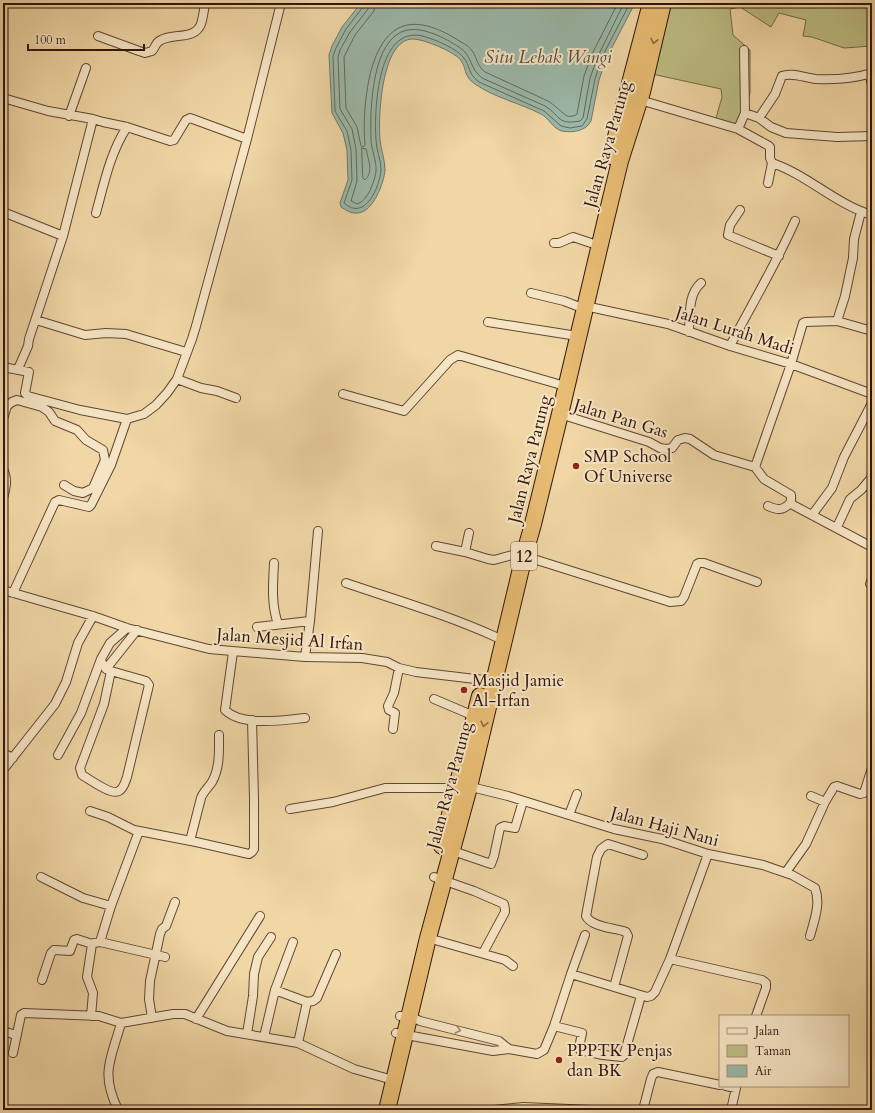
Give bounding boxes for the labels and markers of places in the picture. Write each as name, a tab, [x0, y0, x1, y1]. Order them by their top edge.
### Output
place label: SMP School Of Universe	[584, 445, 673, 488]
marker: SMP School Of Universe	[571, 461, 581, 471]
place label: Masjid Jamie Al-Irfan	[472, 669, 564, 712]
marker: Masjid Jamie Al-Irfan	[459, 685, 469, 695]
place label: PPPTK Penjas dan BK	[567, 1039, 672, 1082]
marker: PPPTK Penjas dan BK	[554, 1055, 564, 1065]

